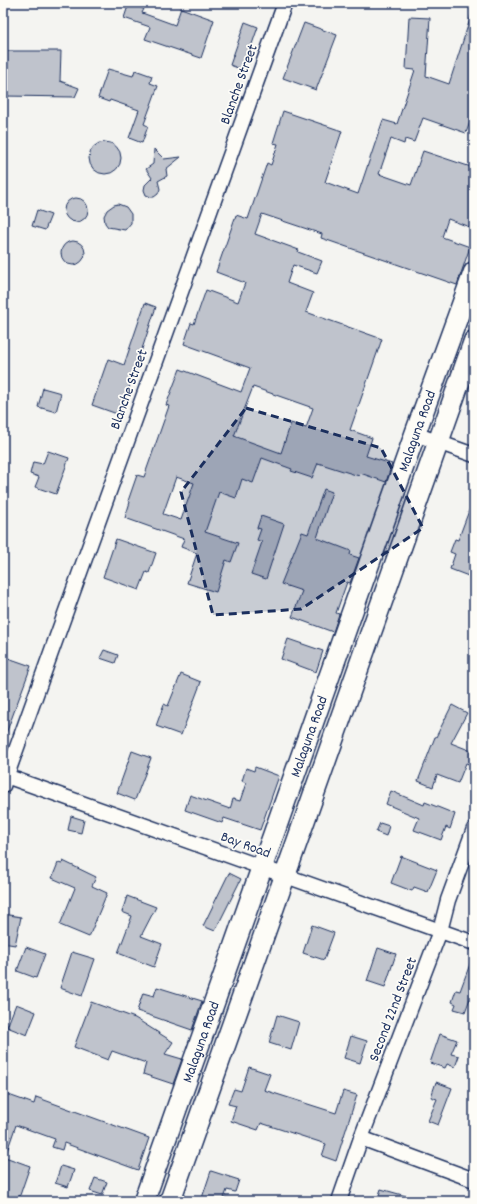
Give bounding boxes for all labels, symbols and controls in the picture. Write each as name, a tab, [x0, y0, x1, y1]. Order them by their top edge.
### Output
street label: Blanche Street	[215, 41, 265, 128]
street label: Blanche Street	[105, 346, 155, 433]
street label: Malaguna Road	[394, 388, 443, 475]
street label: Malaguna Road	[286, 693, 335, 781]
street label: Bay Road	[217, 827, 273, 865]
street label: Second 22nd Street	[364, 954, 424, 1065]
street label: Malaguna Road	[178, 999, 227, 1086]

